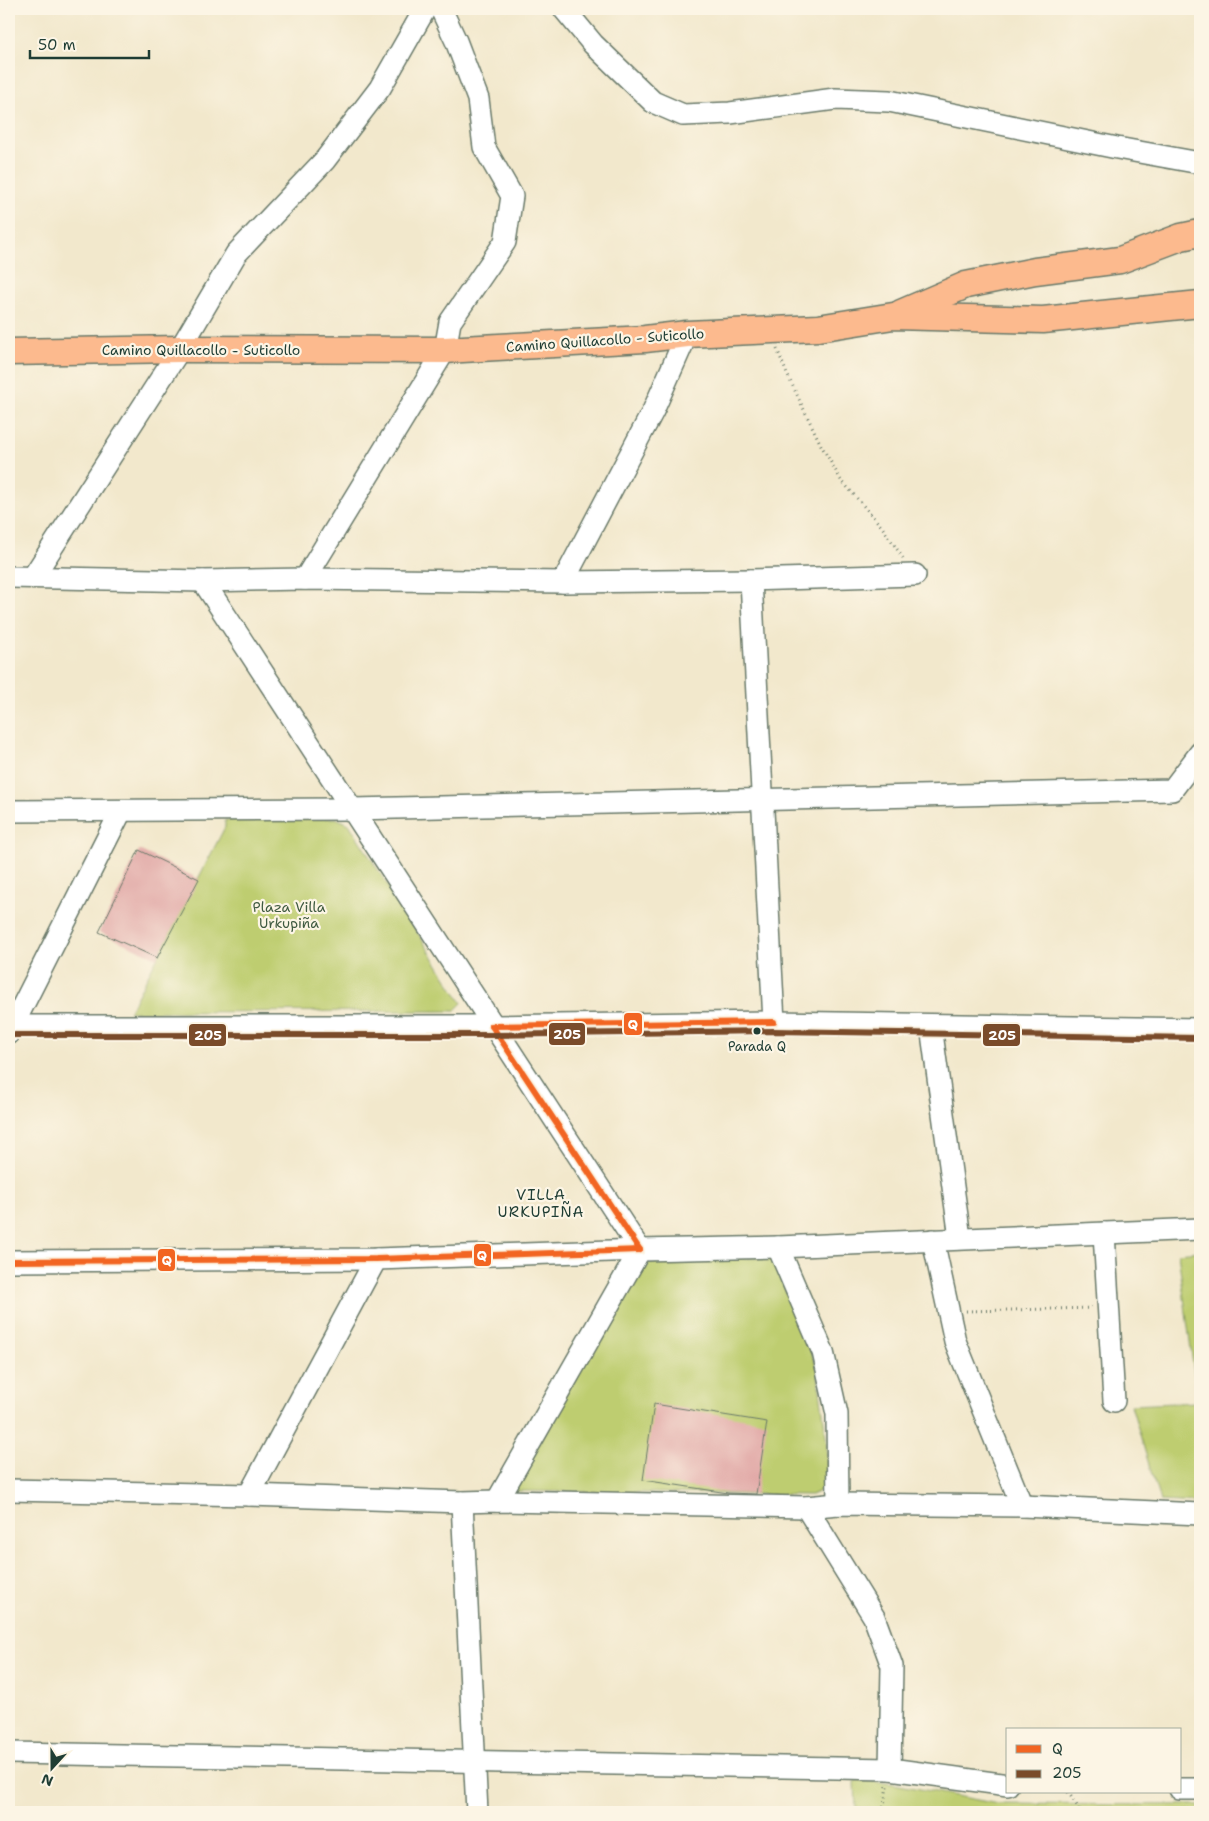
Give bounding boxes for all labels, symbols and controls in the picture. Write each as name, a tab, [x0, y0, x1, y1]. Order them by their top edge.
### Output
scale bar	[30, 28, 149, 60]
text: 50 m	[38, 35, 76, 55]
street label: Camino Quillacollo - Suticollo	[505, 324, 705, 356]
street label: Camino Quillacollo - Suticollo	[102, 341, 300, 359]
park label: Plaza Villa Urkupiña	[253, 898, 326, 932]
line badge: Q	[623, 1012, 643, 1036]
text: Q	[628, 1015, 639, 1033]
line badge: 205	[548, 1022, 586, 1046]
line badge: 205	[188, 1023, 227, 1047]
line badge: 205	[982, 1023, 1021, 1047]
text: 205	[553, 1025, 581, 1043]
text: 205	[194, 1026, 222, 1044]
marker: Parada Q	[752, 1026, 762, 1036]
text: 205	[988, 1026, 1016, 1044]
place label: Parada Q	[728, 1038, 786, 1055]
district label: VILLA URKUPIÑA	[498, 1185, 584, 1222]
line badge: Q	[473, 1243, 492, 1267]
text: Q	[477, 1246, 488, 1264]
line badge: Q	[157, 1248, 176, 1272]
text: Q	[162, 1251, 173, 1269]
legend	[1006, 1728, 1182, 1794]
text: Q	[1052, 1739, 1063, 1759]
north arrow	[28, 1744, 78, 1794]
text: 205	[1052, 1763, 1082, 1783]
text: N	[39, 1770, 56, 1791]

